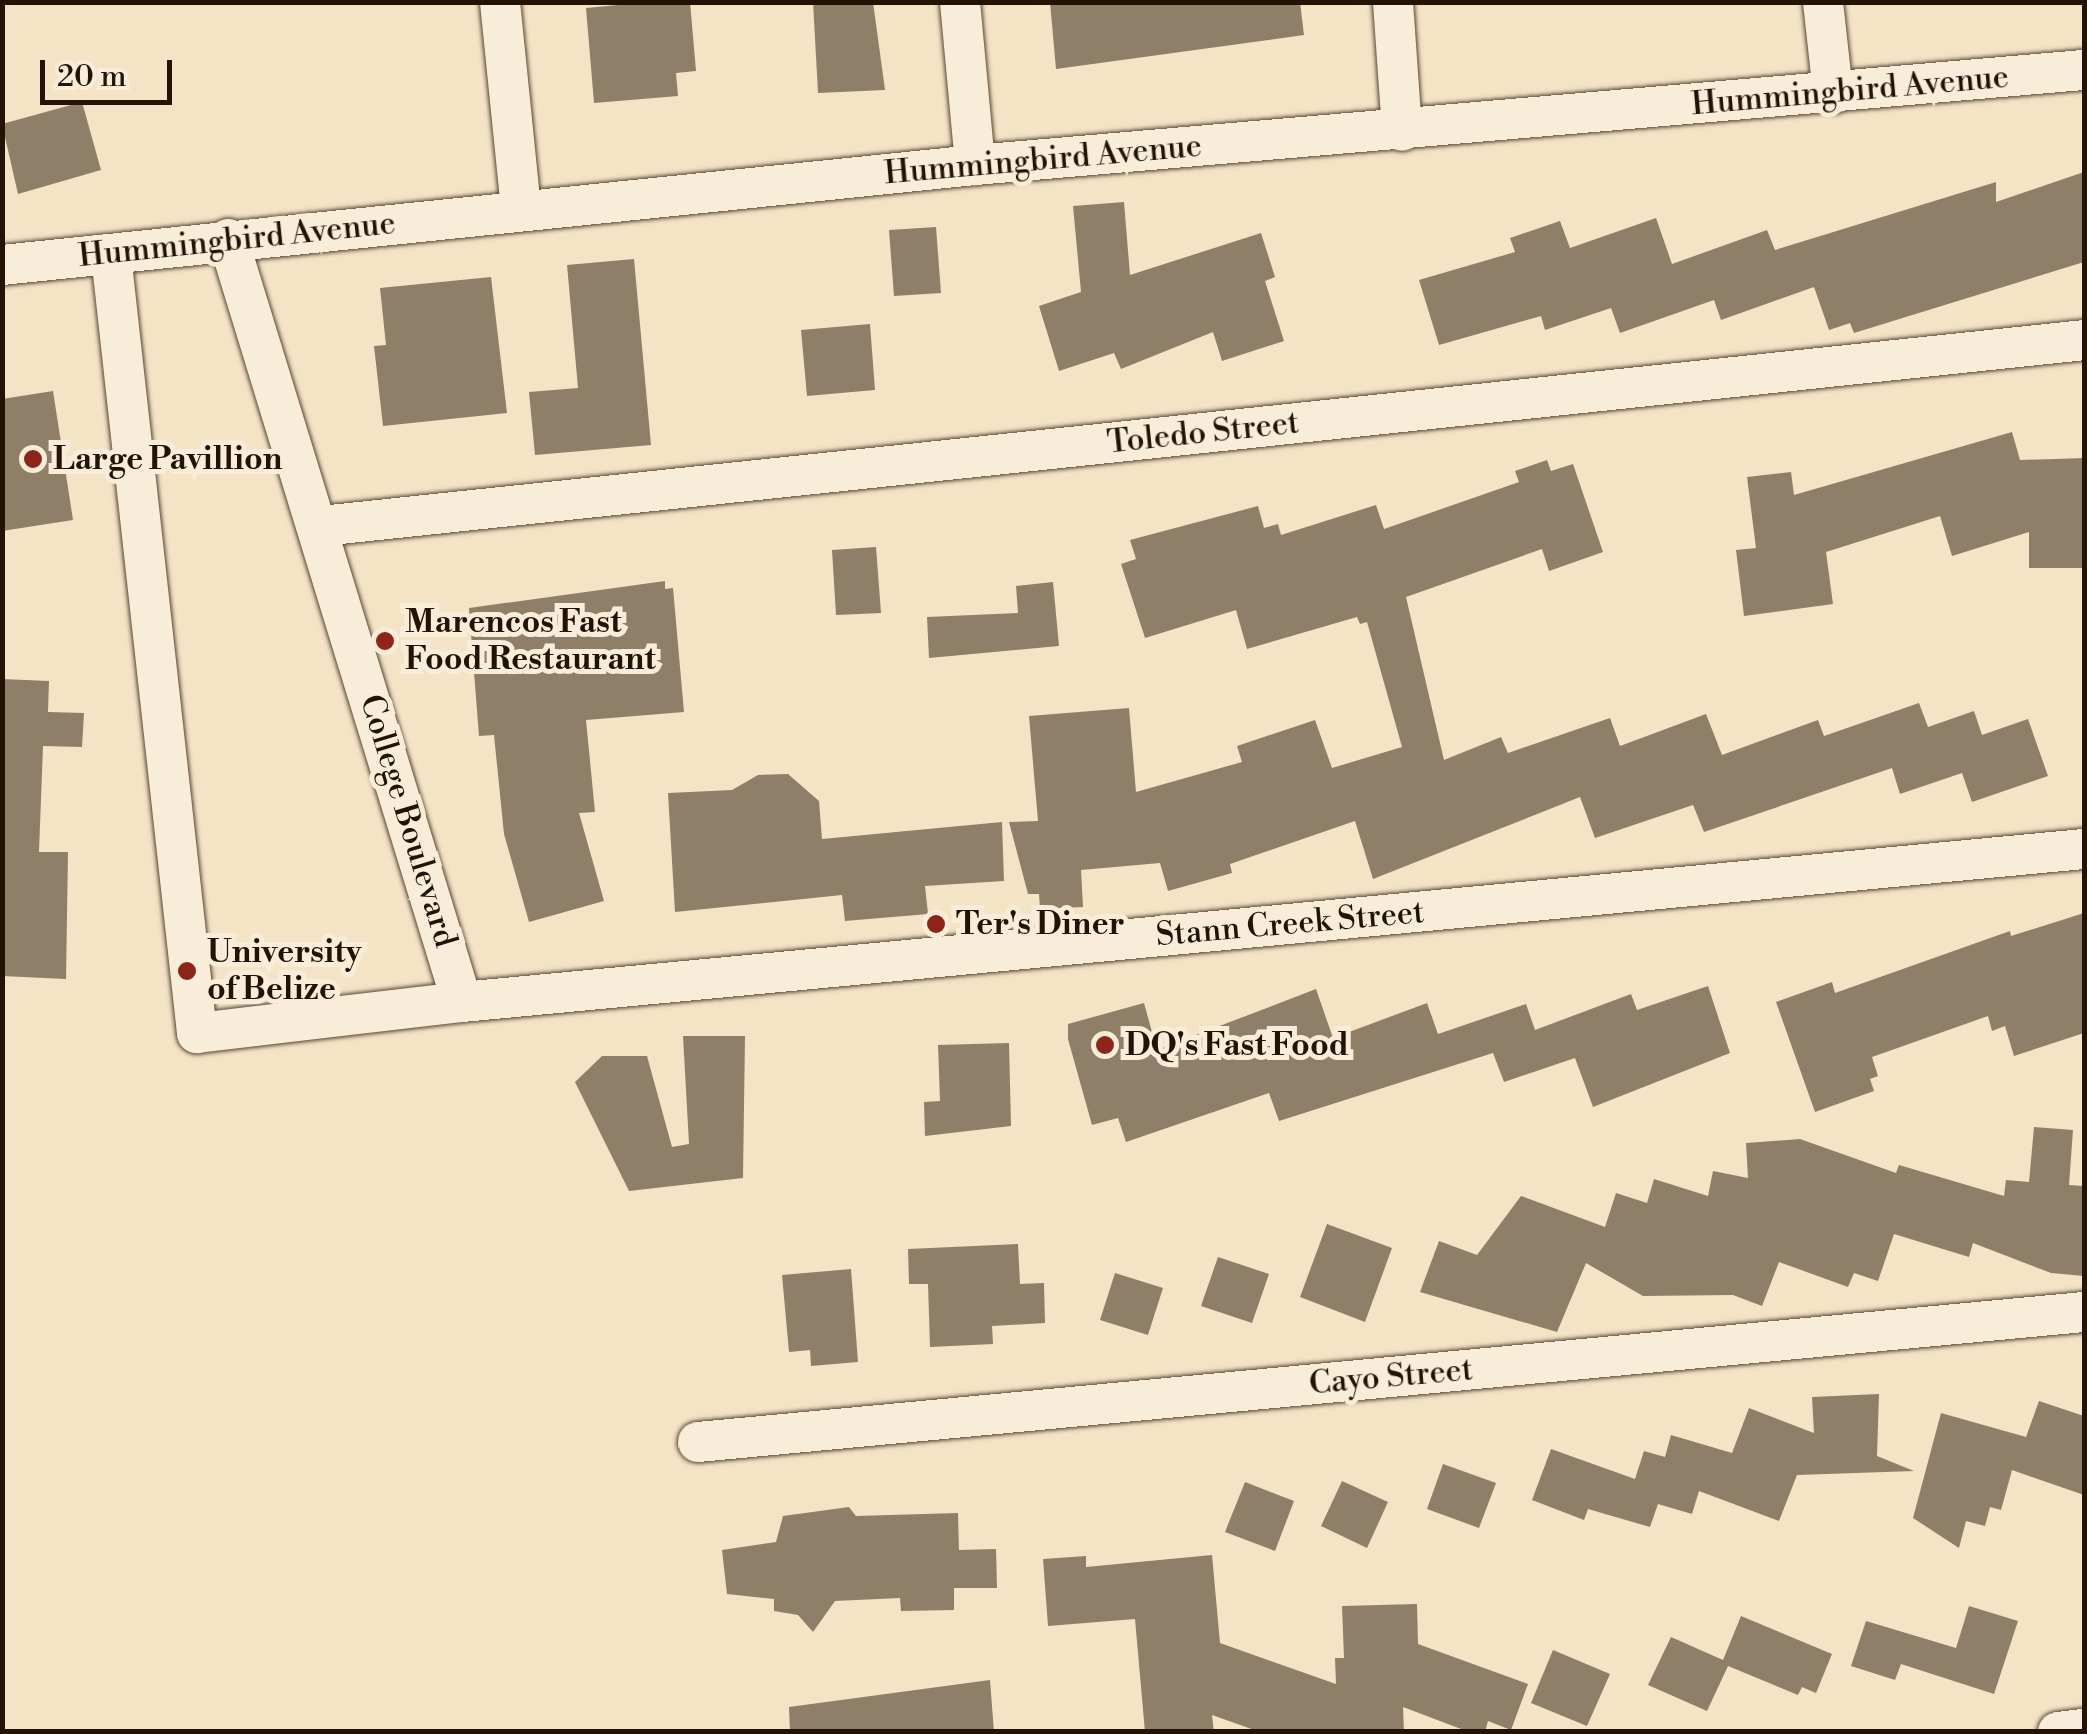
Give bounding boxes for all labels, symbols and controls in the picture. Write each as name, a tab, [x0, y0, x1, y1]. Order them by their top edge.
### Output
scale bar	[45, 40, 178, 102]
text: 20 m	[57, 58, 126, 96]
street label: Hummingbird Avenue	[1690, 58, 2010, 124]
street label: Hummingbird Avenue	[883, 127, 1203, 193]
street label: Hummingbird Avenue	[76, 204, 398, 276]
street label: Toledo Street	[1105, 404, 1301, 462]
place label: Large Pavillion	[53, 440, 282, 478]
marker: Large Pavillion	[22, 448, 44, 470]
place label: Marencos Fast Food Restaurant	[405, 604, 656, 679]
marker: Marencos Fast Food Restaurant	[374, 630, 396, 652]
street label: College Boulevard	[351, 690, 465, 952]
street label: Stann Creek Street	[1154, 893, 1426, 955]
place label: Ter's Diner	[956, 905, 1125, 943]
marker: Ter's Diner	[925, 913, 947, 935]
place label: University of Belize	[207, 934, 362, 1009]
marker: University of Belize	[176, 960, 198, 982]
place label: DQ's Fast Food	[1125, 1026, 1349, 1064]
marker: DQ's Fast Food	[1094, 1034, 1116, 1056]
street label: Cayo Street	[1307, 1351, 1475, 1403]

